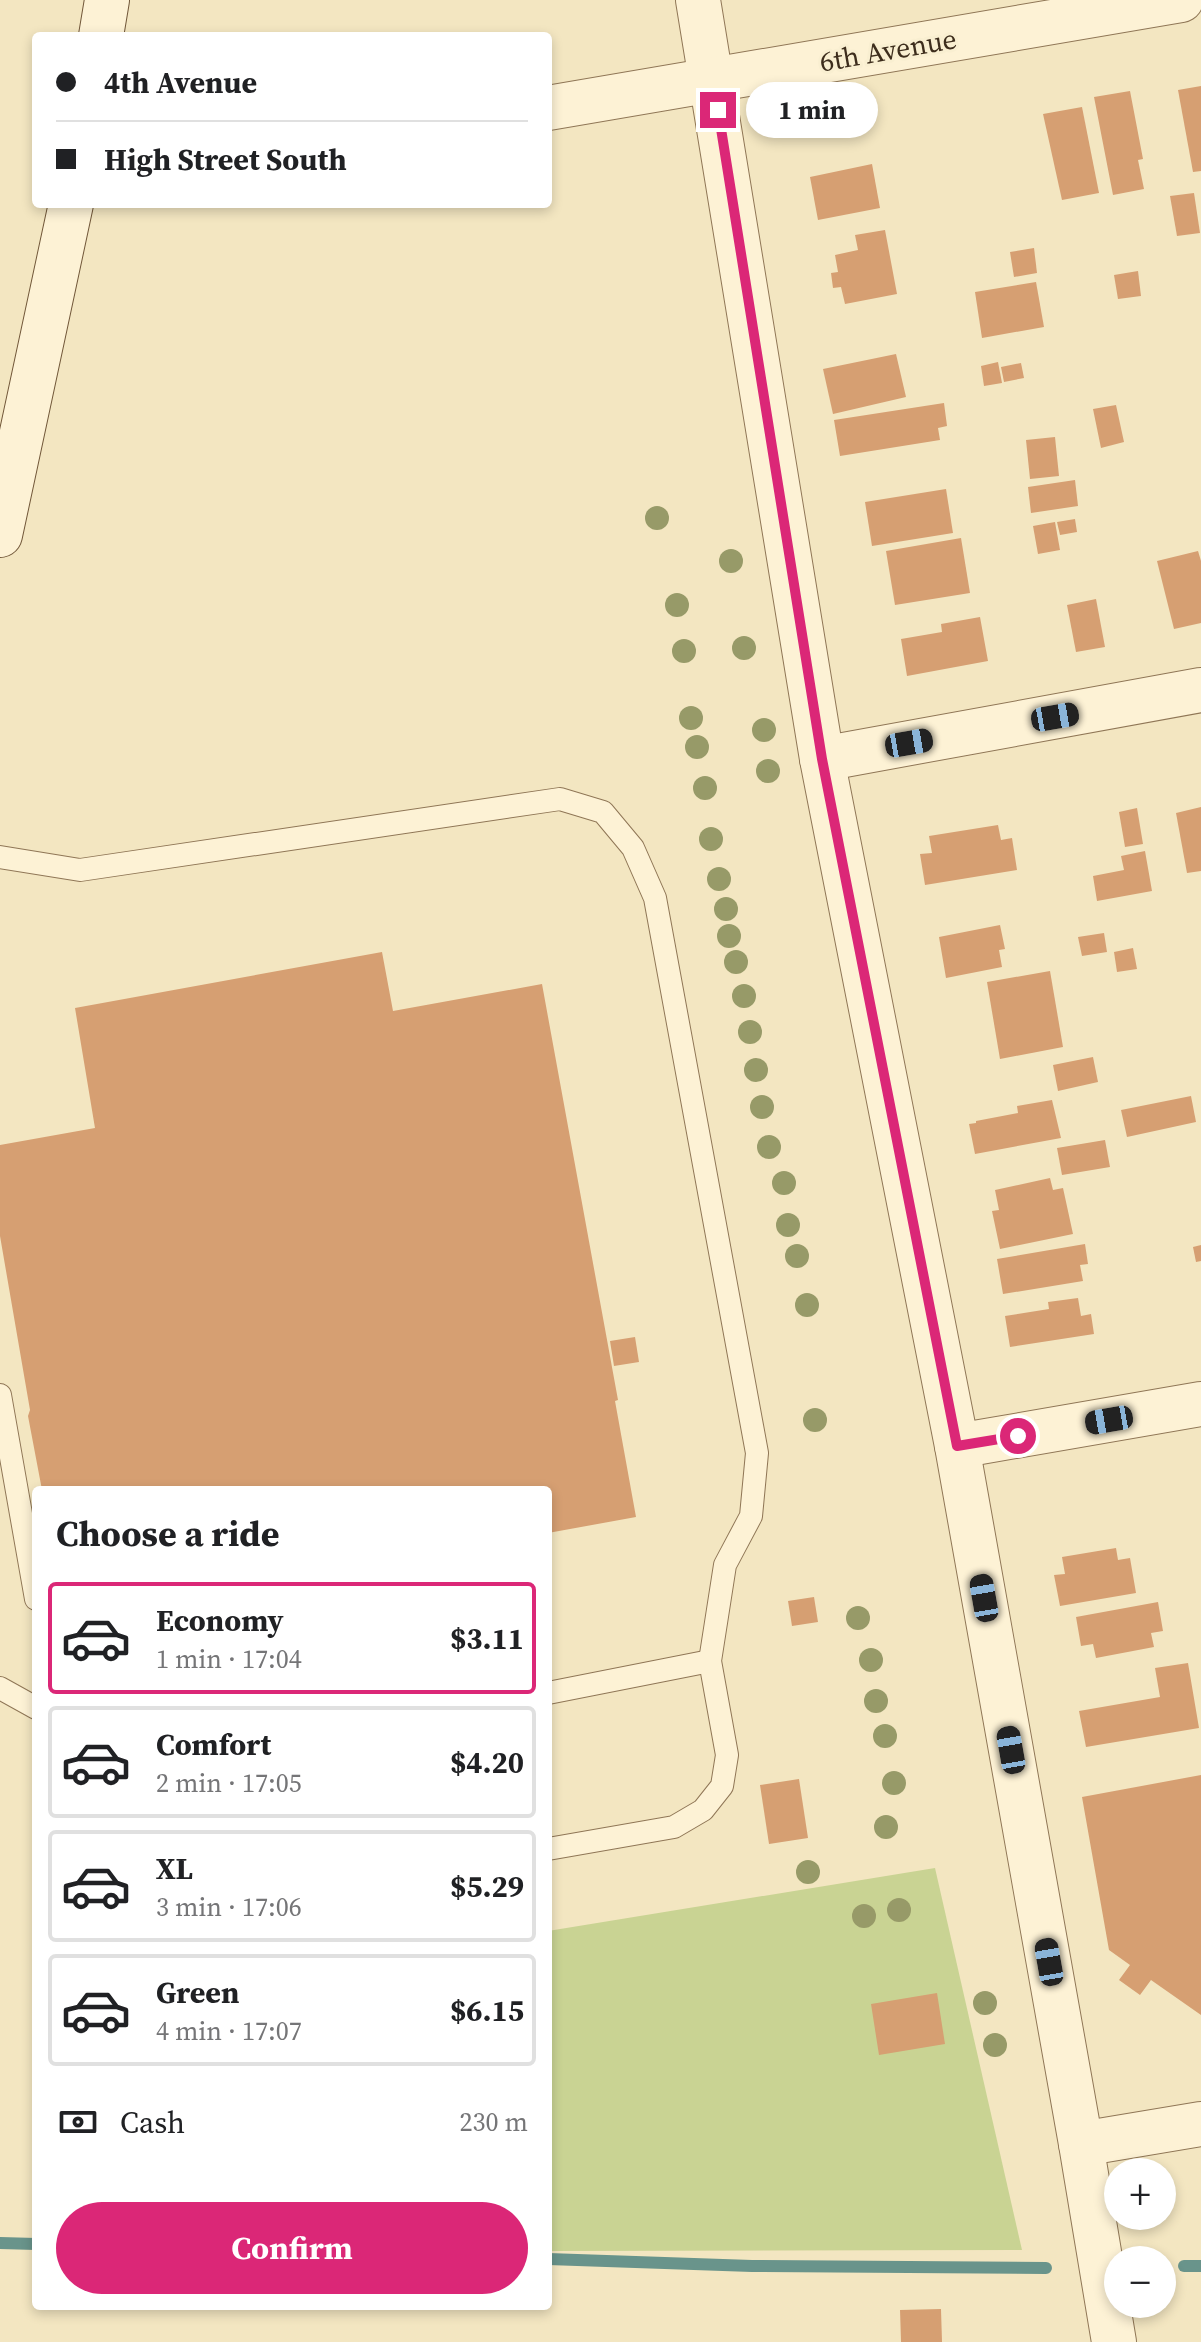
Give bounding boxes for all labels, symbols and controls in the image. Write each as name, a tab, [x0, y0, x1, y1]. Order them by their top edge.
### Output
street label: 6th Avenue	[817, 19, 959, 81]
text: 4th Avenue	[104, 62, 257, 103]
callout: 1 min	[746, 82, 878, 138]
route end	[700, 92, 736, 128]
text: 1 min	[778, 92, 846, 128]
text: High Street South	[104, 139, 347, 180]
car	[1029, 701, 1081, 733]
car	[883, 727, 935, 759]
car	[1083, 1404, 1135, 1436]
route start	[1000, 1418, 1036, 1454]
text: Choose a ride	[56, 1509, 279, 1558]
car	[968, 1572, 1000, 1624]
text: Economy	[156, 1600, 284, 1641]
icon: car	[60, 1602, 132, 1674]
text: $3.11	[450, 1618, 524, 1659]
text: 1 min · 17:04	[156, 1641, 302, 1677]
text: Comfort	[156, 1724, 271, 1765]
car	[995, 1724, 1027, 1776]
icon: car	[60, 1726, 132, 1798]
text: $4.20	[450, 1742, 524, 1783]
text: 2 min · 17:05	[156, 1765, 302, 1801]
text: XL	[156, 1848, 193, 1889]
icon: car	[60, 1850, 132, 1922]
text: $5.29	[450, 1866, 524, 1907]
text: 3 min · 17:06	[156, 1889, 302, 1925]
car	[1033, 1936, 1065, 1988]
text: Green	[156, 1972, 239, 2013]
icon: car	[60, 1974, 132, 2046]
text: $6.15	[450, 1990, 524, 2031]
text: 4 min · 17:07	[156, 2013, 302, 2049]
icon: cash	[56, 2100, 100, 2144]
text: Cash	[120, 2102, 185, 2143]
text: 230 m	[460, 2104, 528, 2140]
map controls	[1104, 2158, 1176, 2318]
button: +	[1104, 2158, 1176, 2230]
button: Confirm	[56, 2202, 528, 2294]
button: −	[1104, 2246, 1176, 2318]

